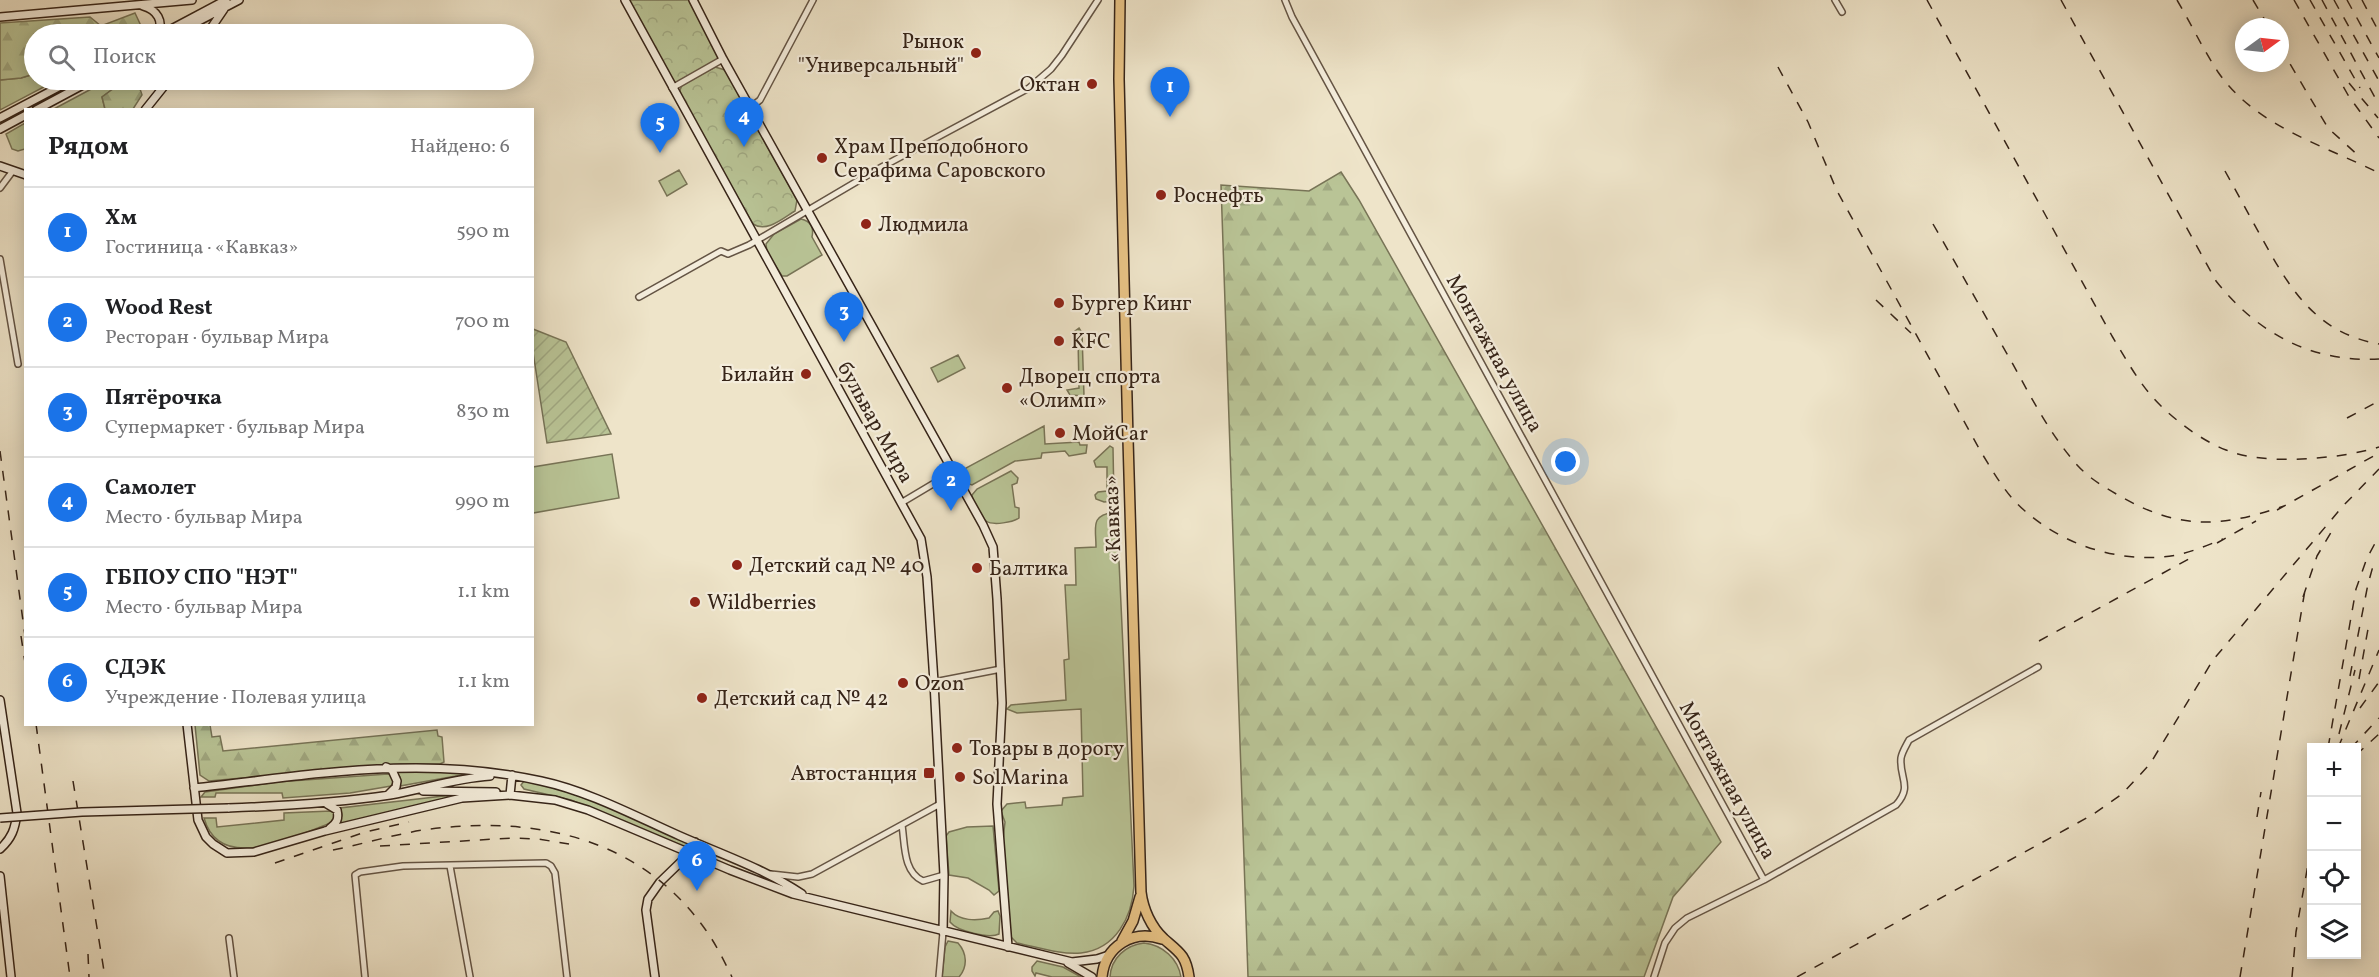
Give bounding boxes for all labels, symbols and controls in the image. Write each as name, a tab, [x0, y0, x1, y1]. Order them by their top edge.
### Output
north arrow	[2235, 18, 2289, 72]
search box	[24, 24, 534, 90]
place label: Рынок "Универсальный"	[798, 28, 964, 81]
icon: search	[45, 41, 78, 74]
text: Поиск	[93, 42, 156, 73]
marker: Рынок "Универсальный"	[969, 46, 983, 60]
pin: 1	[1150, 68, 1190, 117]
place label: Октан	[1020, 71, 1080, 100]
marker: Октан	[1085, 77, 1099, 91]
pin: 4	[724, 98, 764, 147]
pin: 5	[640, 104, 680, 153]
text: Рядом	[48, 129, 128, 165]
text: Найдено: 6	[410, 133, 510, 161]
place label: Храм Преподобного Серафима Саровского	[834, 133, 1046, 186]
marker: Храм Преподобного Серафима Саровского	[815, 151, 829, 165]
place label: Роснефть	[1173, 182, 1264, 211]
marker: Роснефть	[1154, 188, 1168, 202]
text: Хм	[105, 203, 137, 234]
place label: Людмила	[878, 211, 969, 240]
marker: Людмила	[859, 217, 873, 231]
text: 1	[63, 218, 72, 246]
text: 590 m	[456, 218, 510, 246]
text: Гостиница · «Кавказ»	[105, 234, 298, 262]
street label: Монтажная улица	[1438, 269, 1549, 438]
place label: Бургер Кинг	[1071, 290, 1191, 319]
pin: 3	[824, 292, 864, 342]
text: Wood Rest	[105, 293, 213, 324]
marker: Бургер Кинг	[1052, 296, 1066, 310]
text: 2	[62, 308, 73, 336]
text: 700 m	[455, 308, 510, 336]
text: Ресторан · бульвар Мира	[105, 324, 329, 352]
place label: KFC	[1071, 328, 1111, 357]
marker: KFC	[1052, 334, 1066, 348]
street label: бульвар Мира	[829, 357, 920, 489]
place label: Билайн	[721, 361, 794, 390]
place label: Дворец спорта «Олимп»	[1019, 363, 1161, 416]
marker: Билайн	[799, 367, 813, 381]
marker: Дворец спорта «Олимп»	[1000, 381, 1014, 395]
text: Пятёрочка	[105, 383, 222, 414]
text: 3	[62, 398, 73, 426]
text: 830 m	[456, 398, 510, 426]
text: Супермаркет · бульвар Мира	[105, 414, 365, 442]
place label: МойCar	[1072, 420, 1148, 449]
marker: МойCar	[1053, 426, 1067, 440]
your location	[1551, 447, 1580, 476]
pin: 2	[932, 462, 970, 511]
text: Самолет	[105, 473, 196, 504]
street label: «Кавказ»	[1097, 475, 1130, 563]
text: 4	[61, 488, 74, 516]
text: 990 m	[455, 488, 510, 516]
text: Место · бульвар Мира	[105, 504, 303, 532]
place label: Детский сад № 40	[749, 552, 924, 581]
place label: Балтика	[989, 555, 1069, 584]
marker: Детский сад № 40	[730, 558, 744, 572]
marker: Балтика	[970, 561, 984, 575]
text: ГБПОУ СПО "НЭТ"	[105, 563, 298, 594]
text: 5	[63, 578, 72, 606]
text: 1.1 km	[457, 578, 510, 606]
place label: Wildberries	[707, 589, 816, 618]
text: Место · бульвар Мира	[105, 594, 303, 622]
marker: Wildberries	[688, 595, 702, 609]
text: СДЭК	[105, 653, 166, 684]
text: 6	[62, 668, 73, 696]
text: 1.1 km	[457, 668, 510, 696]
place label: Ozon	[915, 670, 965, 699]
marker: Ozon	[896, 676, 910, 690]
text: Учреждение · Полевая улица	[105, 684, 366, 712]
place label: Детский сад № 42	[714, 685, 888, 714]
marker: Детский сад № 42	[695, 691, 709, 705]
street label: Монтажная улица	[1671, 696, 1782, 865]
place label: Товары в дорогу	[969, 735, 1125, 764]
marker: Товары в дорогу	[950, 741, 964, 755]
map controls	[2307, 743, 2361, 959]
button: +	[2307, 743, 2361, 797]
place label: Автостанция	[791, 760, 917, 789]
place label: SolMarina	[972, 764, 1069, 793]
marker: Автостанция	[922, 766, 936, 780]
marker: SolMarina	[953, 770, 967, 784]
button: −	[2307, 797, 2361, 851]
pin: 6	[678, 842, 716, 891]
button: locate	[2307, 851, 2361, 905]
button: layers	[2307, 905, 2361, 959]

